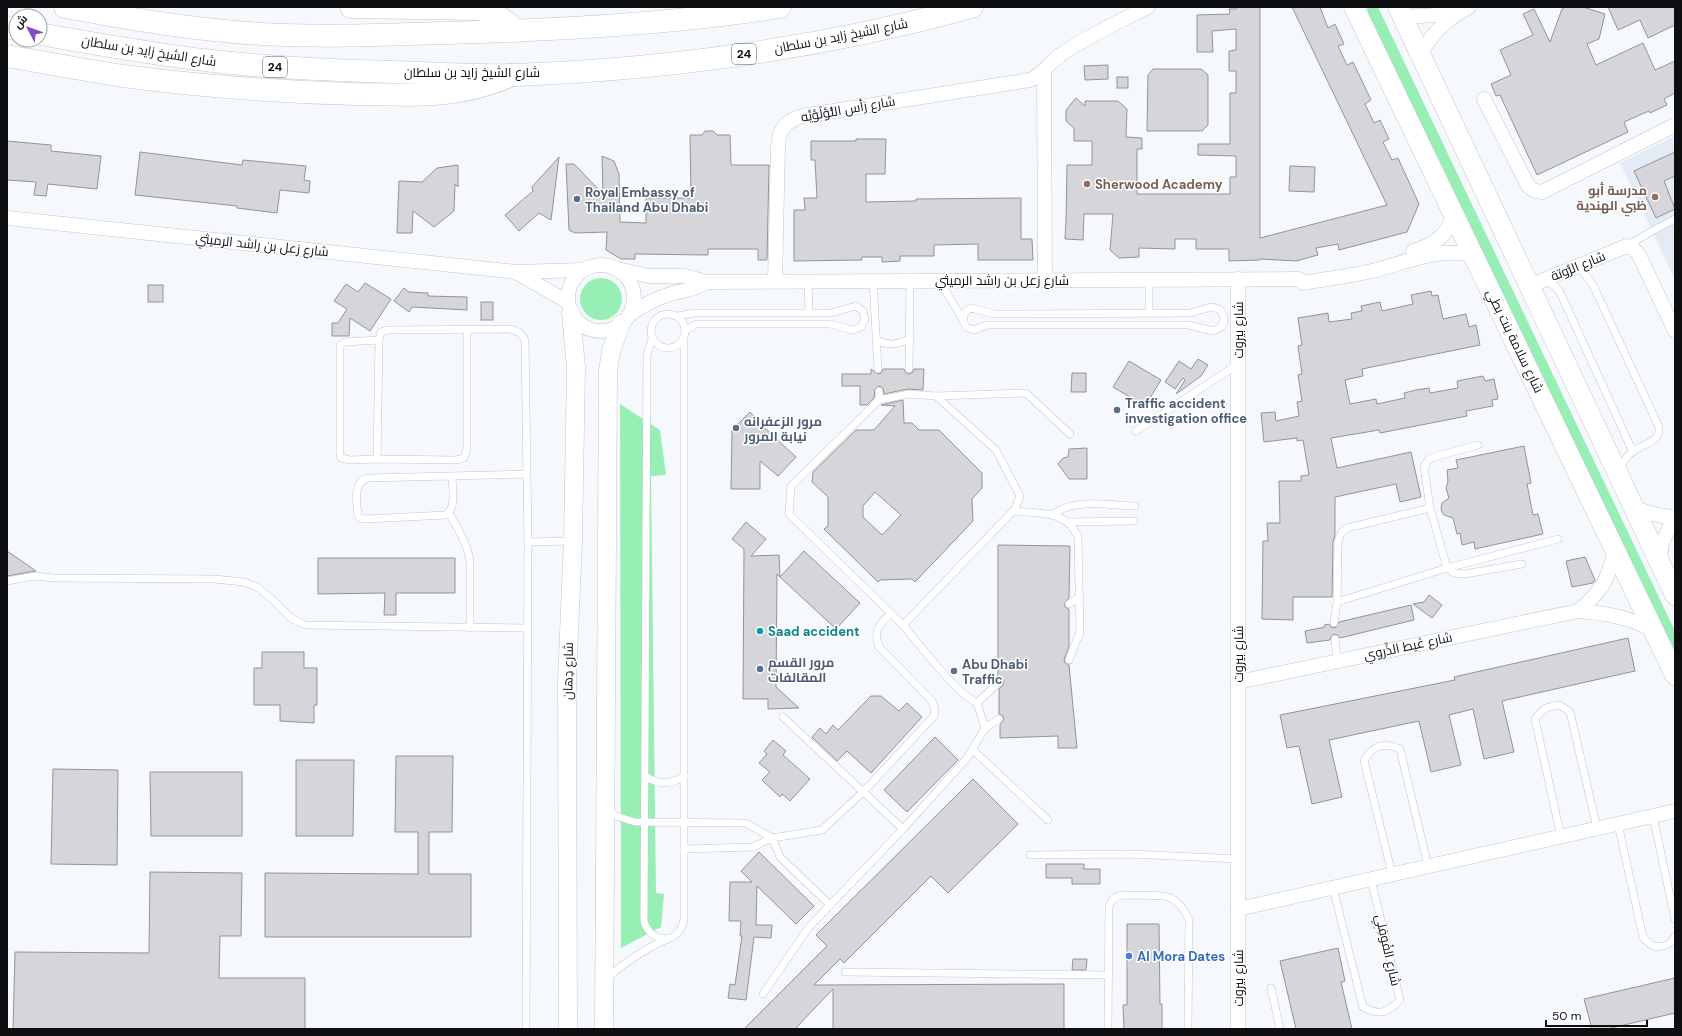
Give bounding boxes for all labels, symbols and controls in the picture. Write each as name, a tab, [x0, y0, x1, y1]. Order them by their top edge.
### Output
north arrow	[8, 8, 48, 48]
text: ش	[11, 12, 30, 31]
street label: شارع الشيخ زايد بن سلطان	[773, 15, 909, 57]
street label: شارع الشيخ زايد بن سلطان	[80, 32, 218, 70]
road number: 24	[732, 44, 756, 64]
road number: 24	[263, 57, 287, 77]
street label: شارع الشيخ زايد بن سلطان	[404, 64, 540, 81]
street label: شارع رَأس اللُّؤلُؤيَّه	[800, 92, 896, 126]
place label: Sherwood Academy	[1095, 176, 1223, 193]
marker: Sherwood Academy	[1082, 179, 1092, 189]
place label: مدرسة أبو ظبي الهندية	[1576, 182, 1647, 217]
place label: Royal Embassy of Thailand Abu Dhabi	[585, 184, 708, 216]
marker: مدرسة أبو ظبي الهندية	[1650, 192, 1660, 202]
marker: Royal Embassy of Thailand Abu Dhabi	[572, 194, 582, 204]
street label: شارع زعل بن راشد الرميثي	[194, 230, 330, 262]
street label: شارع الرُّوتة	[1548, 247, 1608, 285]
street label: شارع زعل بن راشد الرميثي	[935, 272, 1069, 291]
street label: شارع سلامة بنت بطي	[1481, 286, 1548, 397]
street label: شارع بيروت	[1230, 301, 1247, 359]
place label: Traffic accident investigation office	[1125, 395, 1247, 427]
marker: Traffic accident investigation office	[1112, 405, 1122, 415]
place label: مرور الزعفرانه نيابة المرور	[743, 413, 822, 445]
marker: مرور الزعفرانه نيابة المرور	[731, 423, 741, 433]
place label: Saad accident	[768, 623, 860, 640]
street label: شارع بيروت	[1230, 625, 1247, 683]
marker: Saad accident	[755, 626, 765, 636]
street label: شارع غَيط الذِّروي	[1362, 628, 1454, 666]
street label: شارع دِهان	[559, 642, 577, 700]
place label: مرور القسم المقالفات	[768, 654, 834, 686]
place label: Abu Dhabi Traffic	[962, 656, 1028, 688]
marker: مرور القسم المقالفات	[755, 664, 765, 674]
marker: Abu Dhabi Traffic	[949, 666, 959, 676]
street label: شارع الفُوفِلِي	[1370, 912, 1405, 988]
place label: Al Mora Dates	[1137, 948, 1225, 965]
street label: شارع بيروت	[1230, 949, 1247, 1007]
marker: Al Mora Dates	[1124, 951, 1134, 961]
scale bar	[1546, 1002, 1647, 1028]
text: 50 m	[1552, 1008, 1581, 1024]

